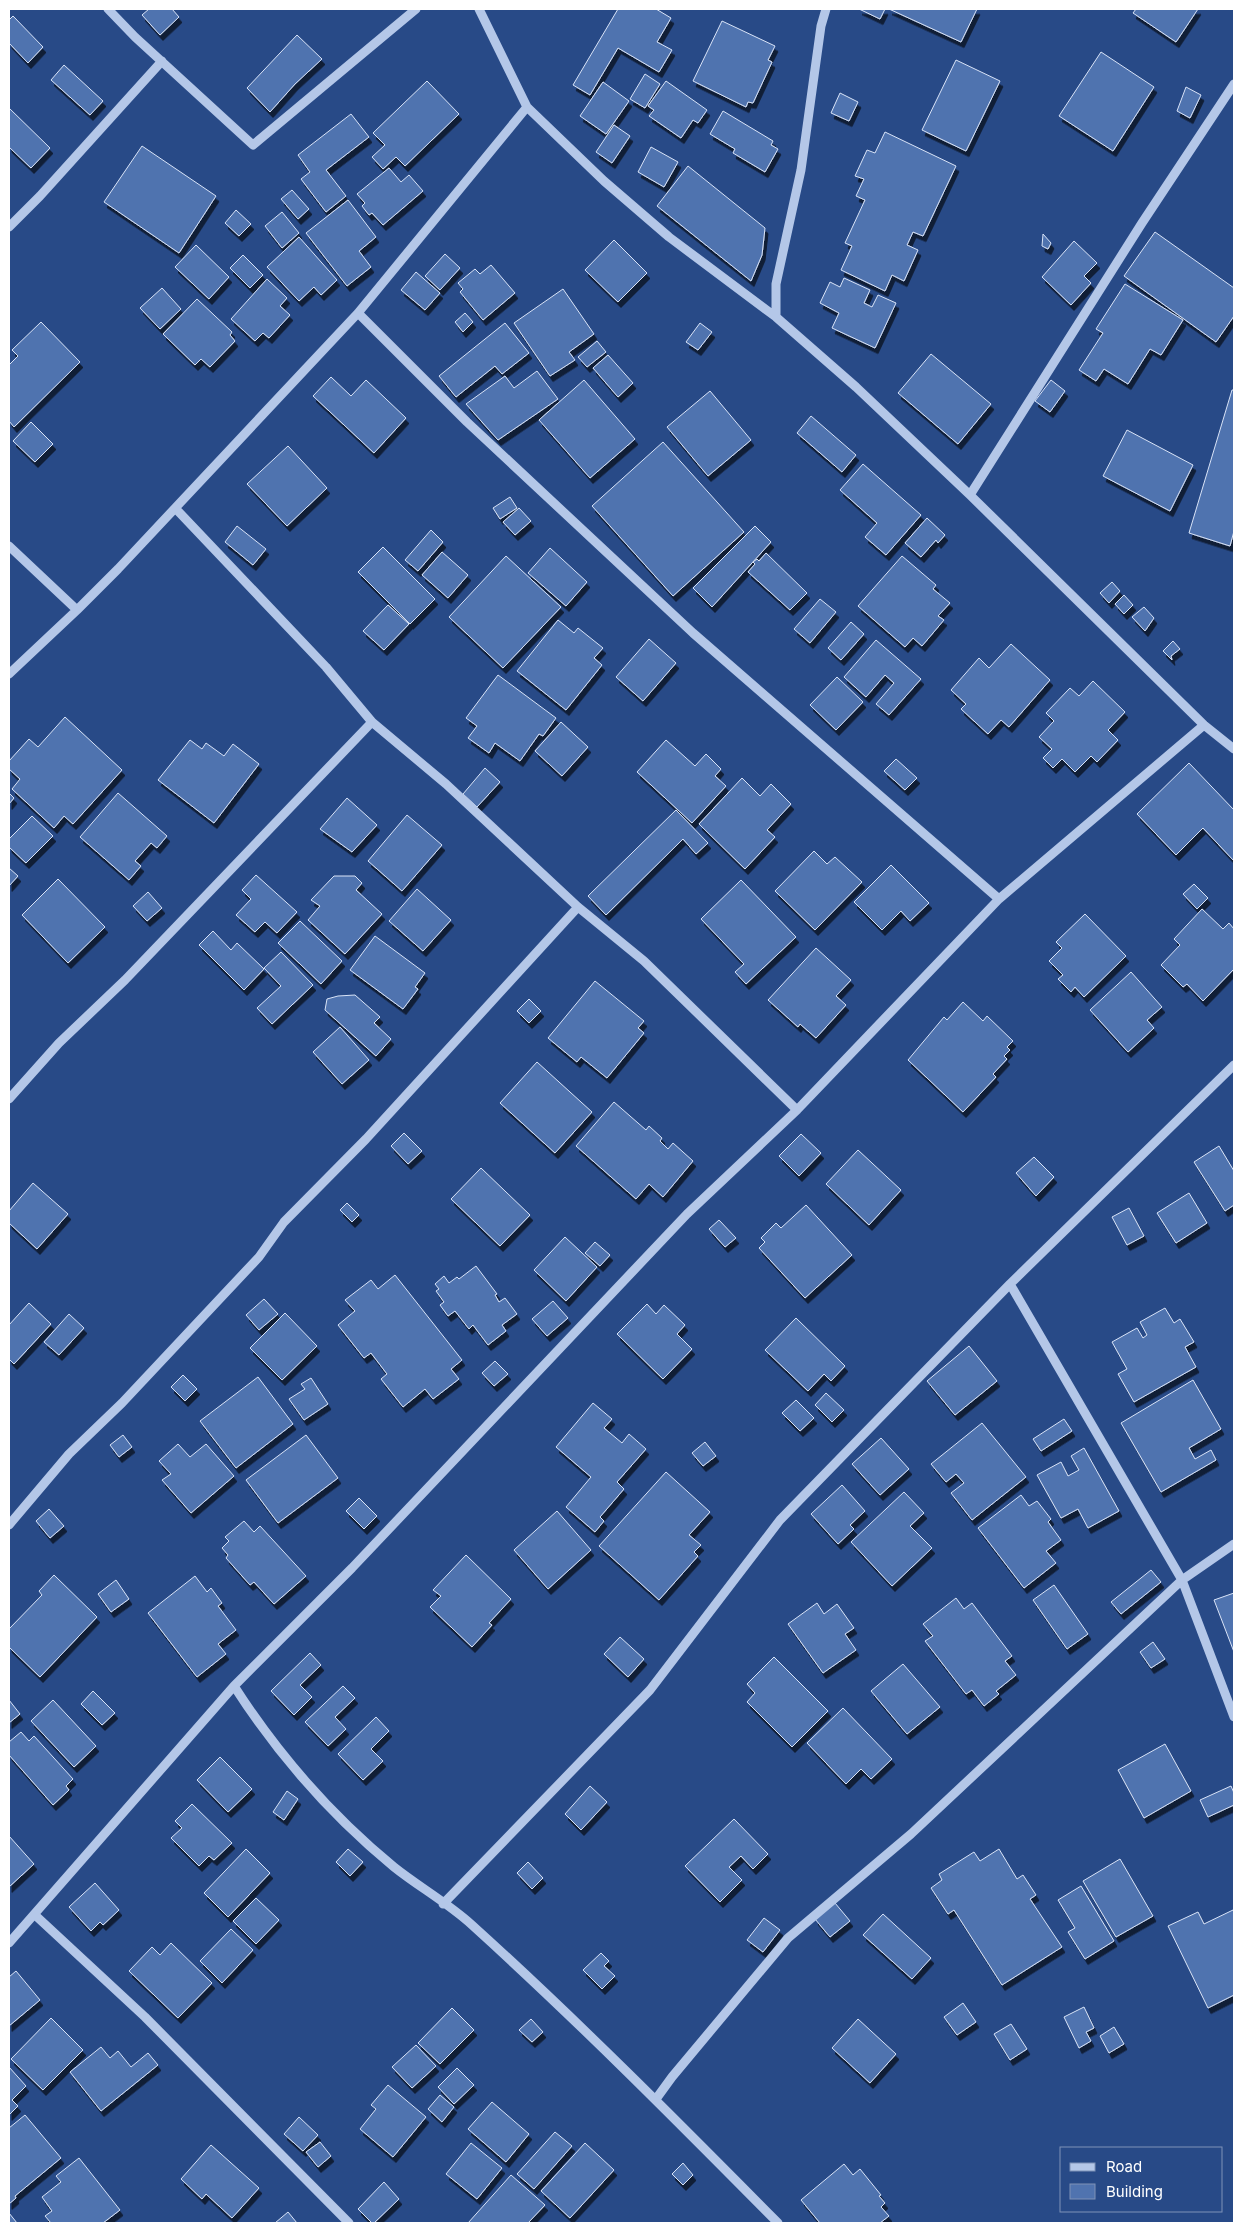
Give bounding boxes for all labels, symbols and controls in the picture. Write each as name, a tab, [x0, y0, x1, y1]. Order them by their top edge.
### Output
legend	[1060, 2147, 1223, 2212]
text: Road	[1106, 2157, 1142, 2176]
text: Building	[1106, 2182, 1163, 2201]

